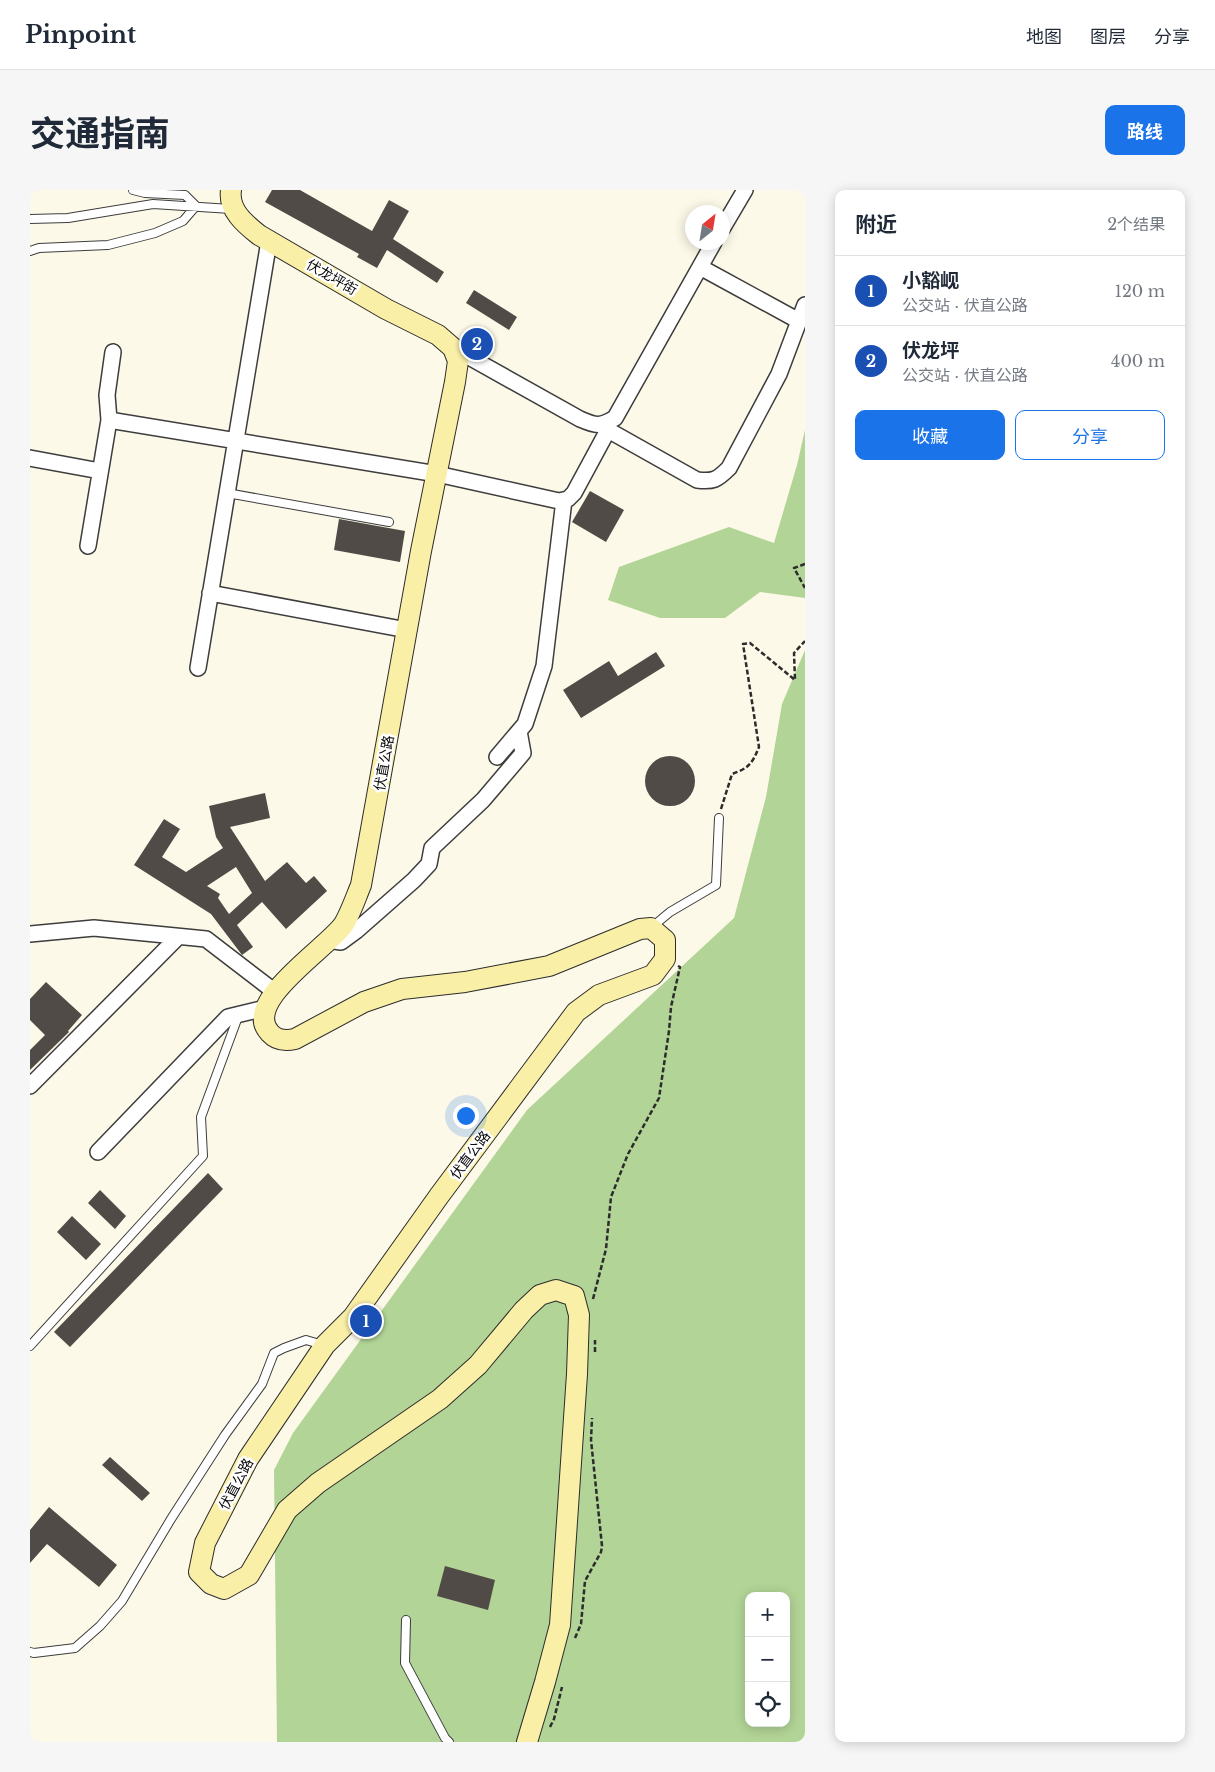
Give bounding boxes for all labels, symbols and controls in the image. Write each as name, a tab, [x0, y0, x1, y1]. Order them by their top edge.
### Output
text: Pinpoint	[25, 20, 136, 49]
text: 地图	[1026, 26, 1062, 48]
text: 图层	[1090, 26, 1126, 48]
text: 分享	[1154, 26, 1190, 48]
button: 路线	[1105, 105, 1185, 155]
text: 交通指南	[30, 112, 170, 155]
north arrow	[685, 205, 730, 250]
text: 附近	[855, 212, 897, 238]
text: 2个结果	[1107, 214, 1165, 234]
street label: 伏龙坪街	[303, 255, 361, 299]
text: 小豁岘	[902, 269, 959, 292]
text: 1	[868, 281, 874, 301]
text: 120 m	[1115, 281, 1165, 301]
text: 公交站 · 伏直公路	[902, 295, 1028, 315]
pin: 2	[461, 325, 493, 363]
text: 伏龙坪	[902, 339, 959, 362]
text: 2	[866, 351, 876, 371]
text: 400 m	[1111, 351, 1165, 371]
text: 公交站 · 伏直公路	[902, 365, 1028, 385]
button: 收藏	[855, 410, 1005, 460]
button: 分享	[1015, 410, 1165, 460]
street label: 伏直公路	[370, 734, 398, 792]
your location	[453, 1103, 479, 1129]
street label: 伏直公路	[446, 1127, 494, 1183]
pin: 1	[350, 1302, 382, 1340]
street label: 伏直公路	[215, 1455, 257, 1513]
map controls	[745, 1592, 790, 1727]
button: +	[745, 1592, 790, 1637]
button: −	[745, 1637, 790, 1682]
button: locate	[745, 1682, 790, 1727]

